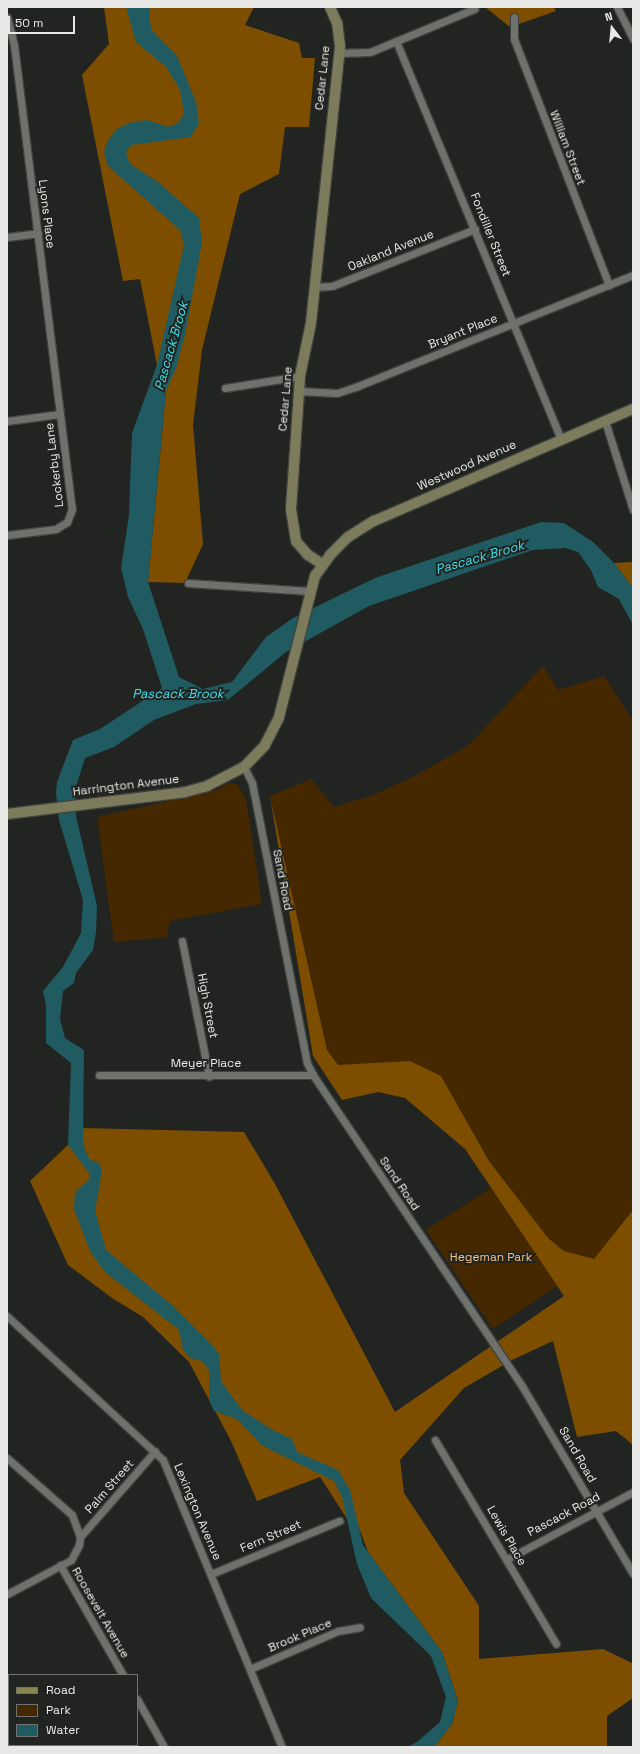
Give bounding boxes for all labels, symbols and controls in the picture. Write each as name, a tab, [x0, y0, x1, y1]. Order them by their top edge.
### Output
scale bar	[10, 8, 77, 34]
north arrow	[592, 8, 632, 48]
text: N	[603, 9, 614, 24]
text: 50 m	[15, 15, 43, 31]
street label: Cedar Lane	[312, 45, 334, 111]
street label: William Street	[546, 108, 588, 188]
street label: Lyons Place	[35, 179, 57, 249]
street label: Fondiller Street	[467, 191, 513, 279]
street label: Oakland Avenue	[346, 227, 436, 275]
water label: Pascack Brook	[152, 300, 192, 392]
street label: Bryant Place	[426, 312, 500, 352]
street label: Cedar Lane	[276, 366, 296, 432]
street label: Lockerby Lane	[43, 422, 67, 508]
street label: Westwood Avenue	[415, 438, 519, 494]
water label: Pascack Brook	[434, 538, 526, 578]
water label: Pascack Brook	[132, 686, 224, 702]
street label: Harrington Avenue	[72, 772, 180, 800]
street label: Sand Road	[269, 848, 295, 912]
street label: High Street	[194, 972, 220, 1040]
street label: Meyer Place	[171, 1057, 241, 1071]
street label: Sand Road	[376, 1154, 422, 1214]
park label: Hegeman Park	[450, 1251, 532, 1265]
street label: Sand Road	[555, 1425, 599, 1485]
street label: Palm Street	[83, 1457, 137, 1517]
street label: Lexington Avenue	[170, 1461, 224, 1563]
street label: Pascack Road	[525, 1490, 603, 1540]
street label: Lewis Place	[483, 1504, 529, 1568]
street label: Fern Street	[238, 1518, 304, 1556]
street label: Roosevelt Avenue	[68, 1565, 132, 1661]
street label: Brook Place	[266, 1616, 334, 1656]
legend	[8, 1674, 138, 1746]
text: Road	[46, 1682, 75, 1698]
text: Park	[46, 1702, 71, 1718]
text: Water	[46, 1722, 80, 1738]

